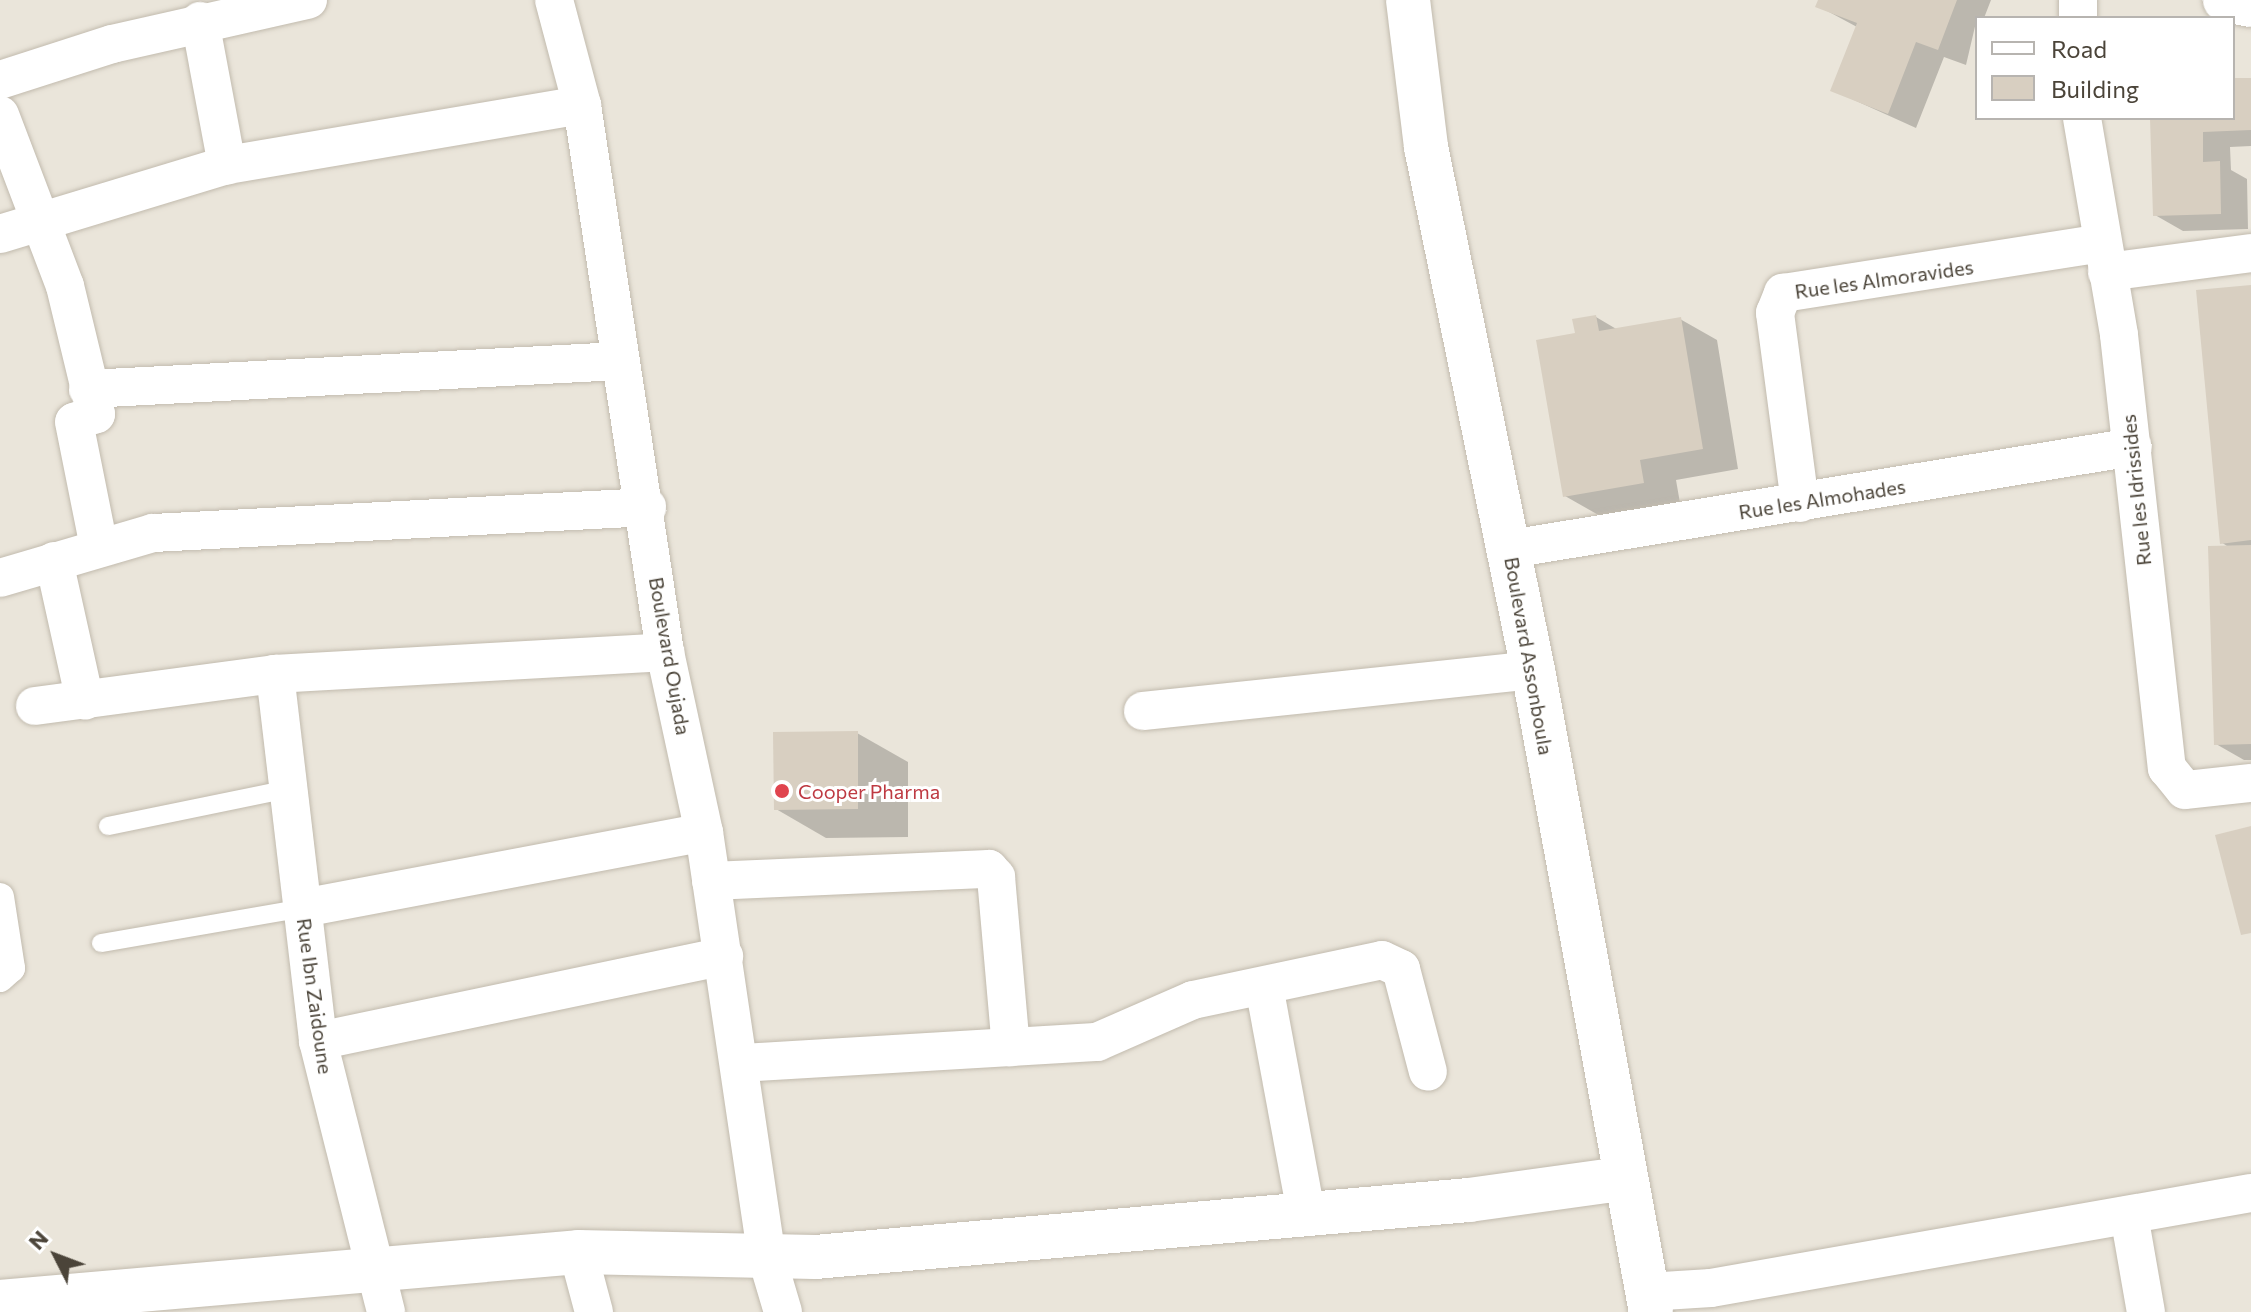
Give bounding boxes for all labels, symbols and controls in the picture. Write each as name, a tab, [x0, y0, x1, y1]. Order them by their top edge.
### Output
legend	[1975, 16, 2235, 120]
text: Road	[2051, 34, 2107, 63]
text: Building	[2051, 74, 2139, 103]
street label: Rue les Almoravides	[1793, 255, 1975, 303]
street label: Rue les Idrissides	[2116, 413, 2156, 567]
street label: Rue les Almohades	[1737, 474, 1907, 524]
street label: Boulevard Assonboula	[1500, 555, 1558, 757]
street label: Boulevard Oujada	[644, 575, 696, 737]
place label: Cooper Pharma	[798, 779, 940, 803]
marker: Cooper Pharma	[773, 782, 791, 800]
street label: Rue Ibn Zaidoune	[292, 916, 338, 1076]
north arrow	[16, 1216, 96, 1296]
text: N	[22, 1224, 53, 1255]

